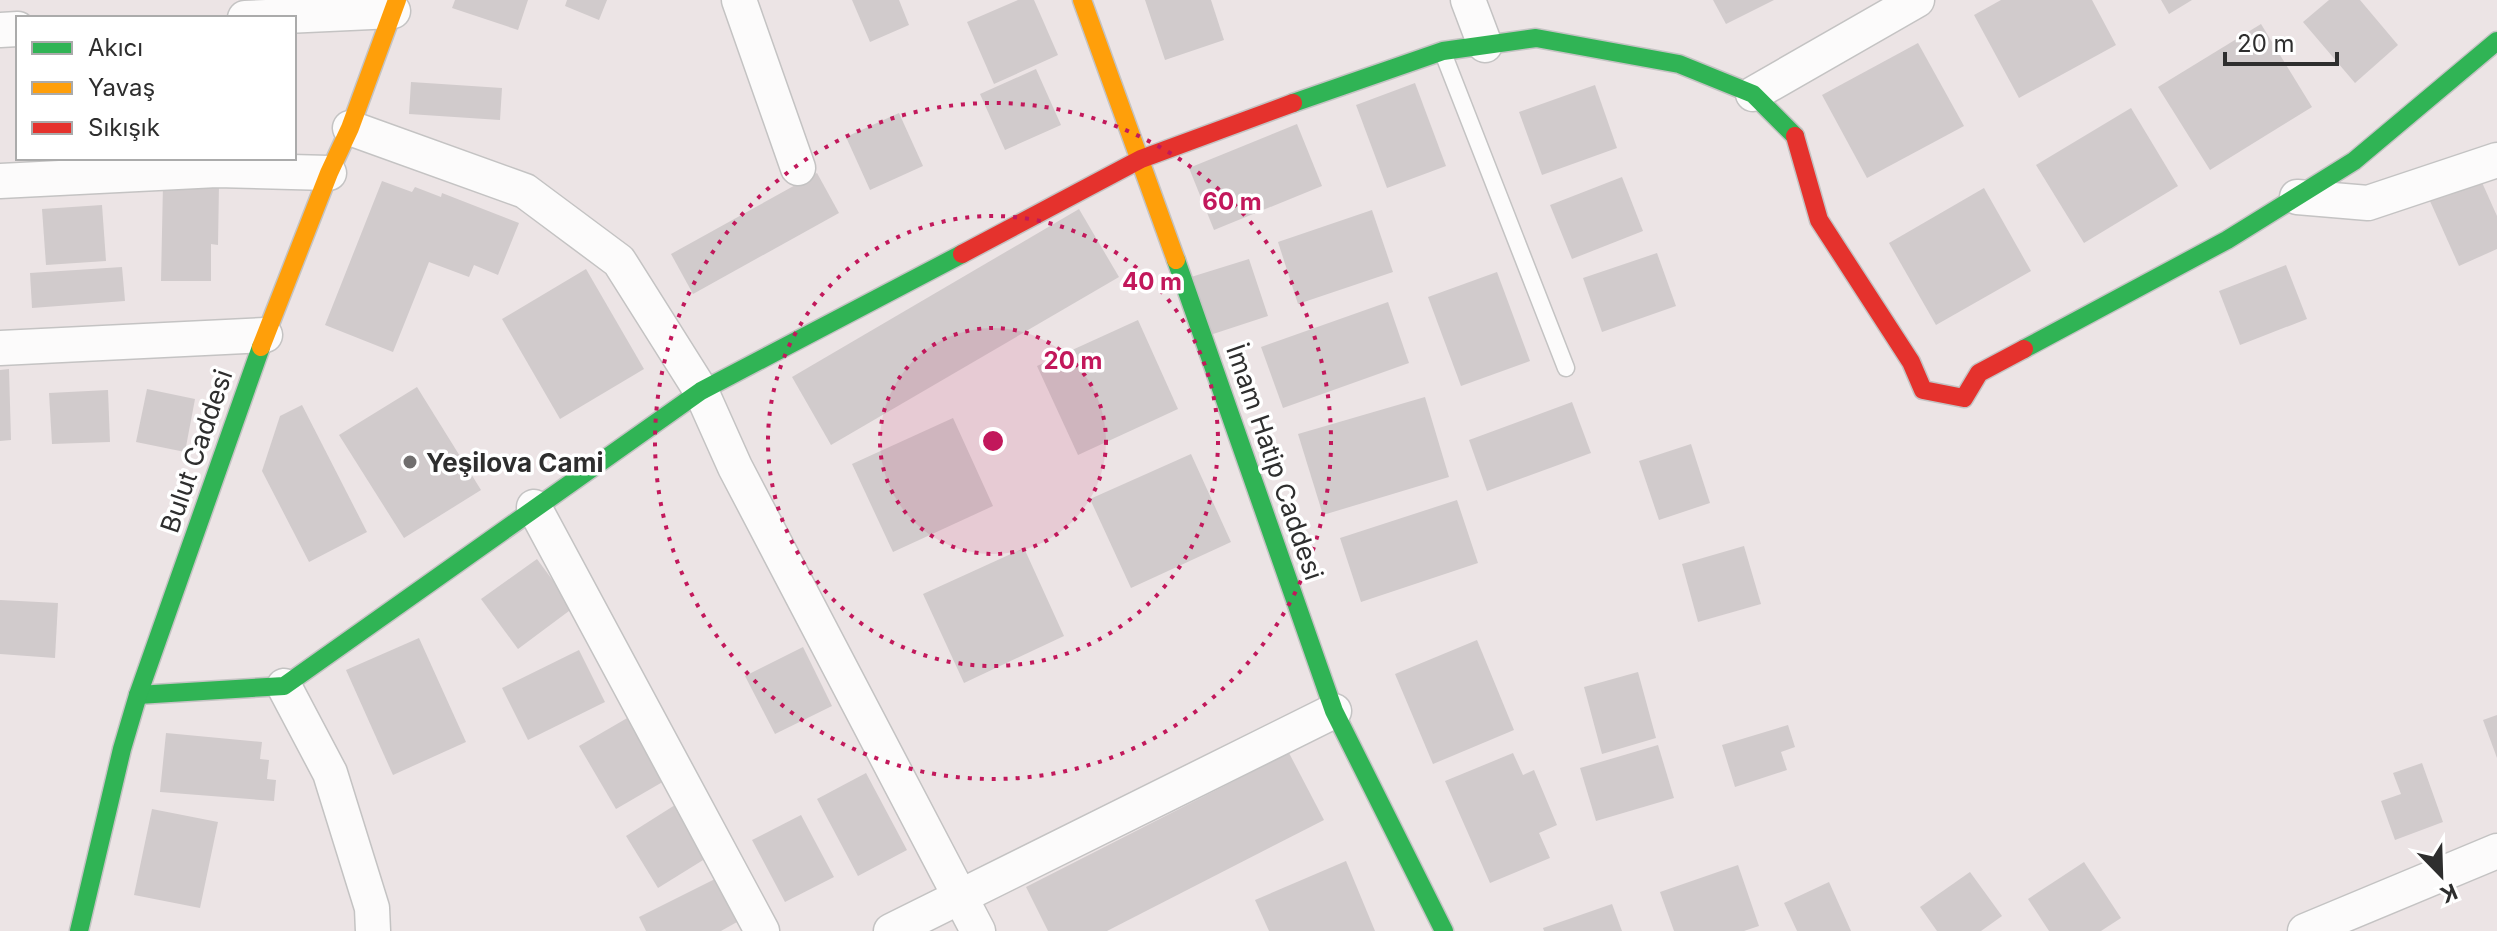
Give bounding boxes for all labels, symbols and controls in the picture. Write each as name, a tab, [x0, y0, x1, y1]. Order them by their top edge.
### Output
legend	[16, 16, 296, 160]
scale bar	[2225, 16, 2337, 66]
text: 20 m	[2237, 29, 2295, 58]
text: Akıcı	[88, 33, 143, 62]
text: Yavaş	[88, 73, 155, 102]
text: Sıkışık	[88, 113, 160, 142]
text: 60 m	[1202, 187, 1262, 216]
text: 40 m	[1122, 267, 1182, 296]
street label: İmam Hatip Caddesi	[1220, 340, 1330, 584]
text: 20 m	[1044, 346, 1102, 375]
street label: Bulut Caddesi	[154, 365, 238, 537]
centre of rings	[979, 427, 1007, 455]
place label: Yeşilova Cami	[426, 447, 603, 478]
marker: Yeşilova Cami	[401, 453, 419, 471]
north arrow	[2401, 835, 2481, 915]
text: K	[2436, 878, 2461, 909]

